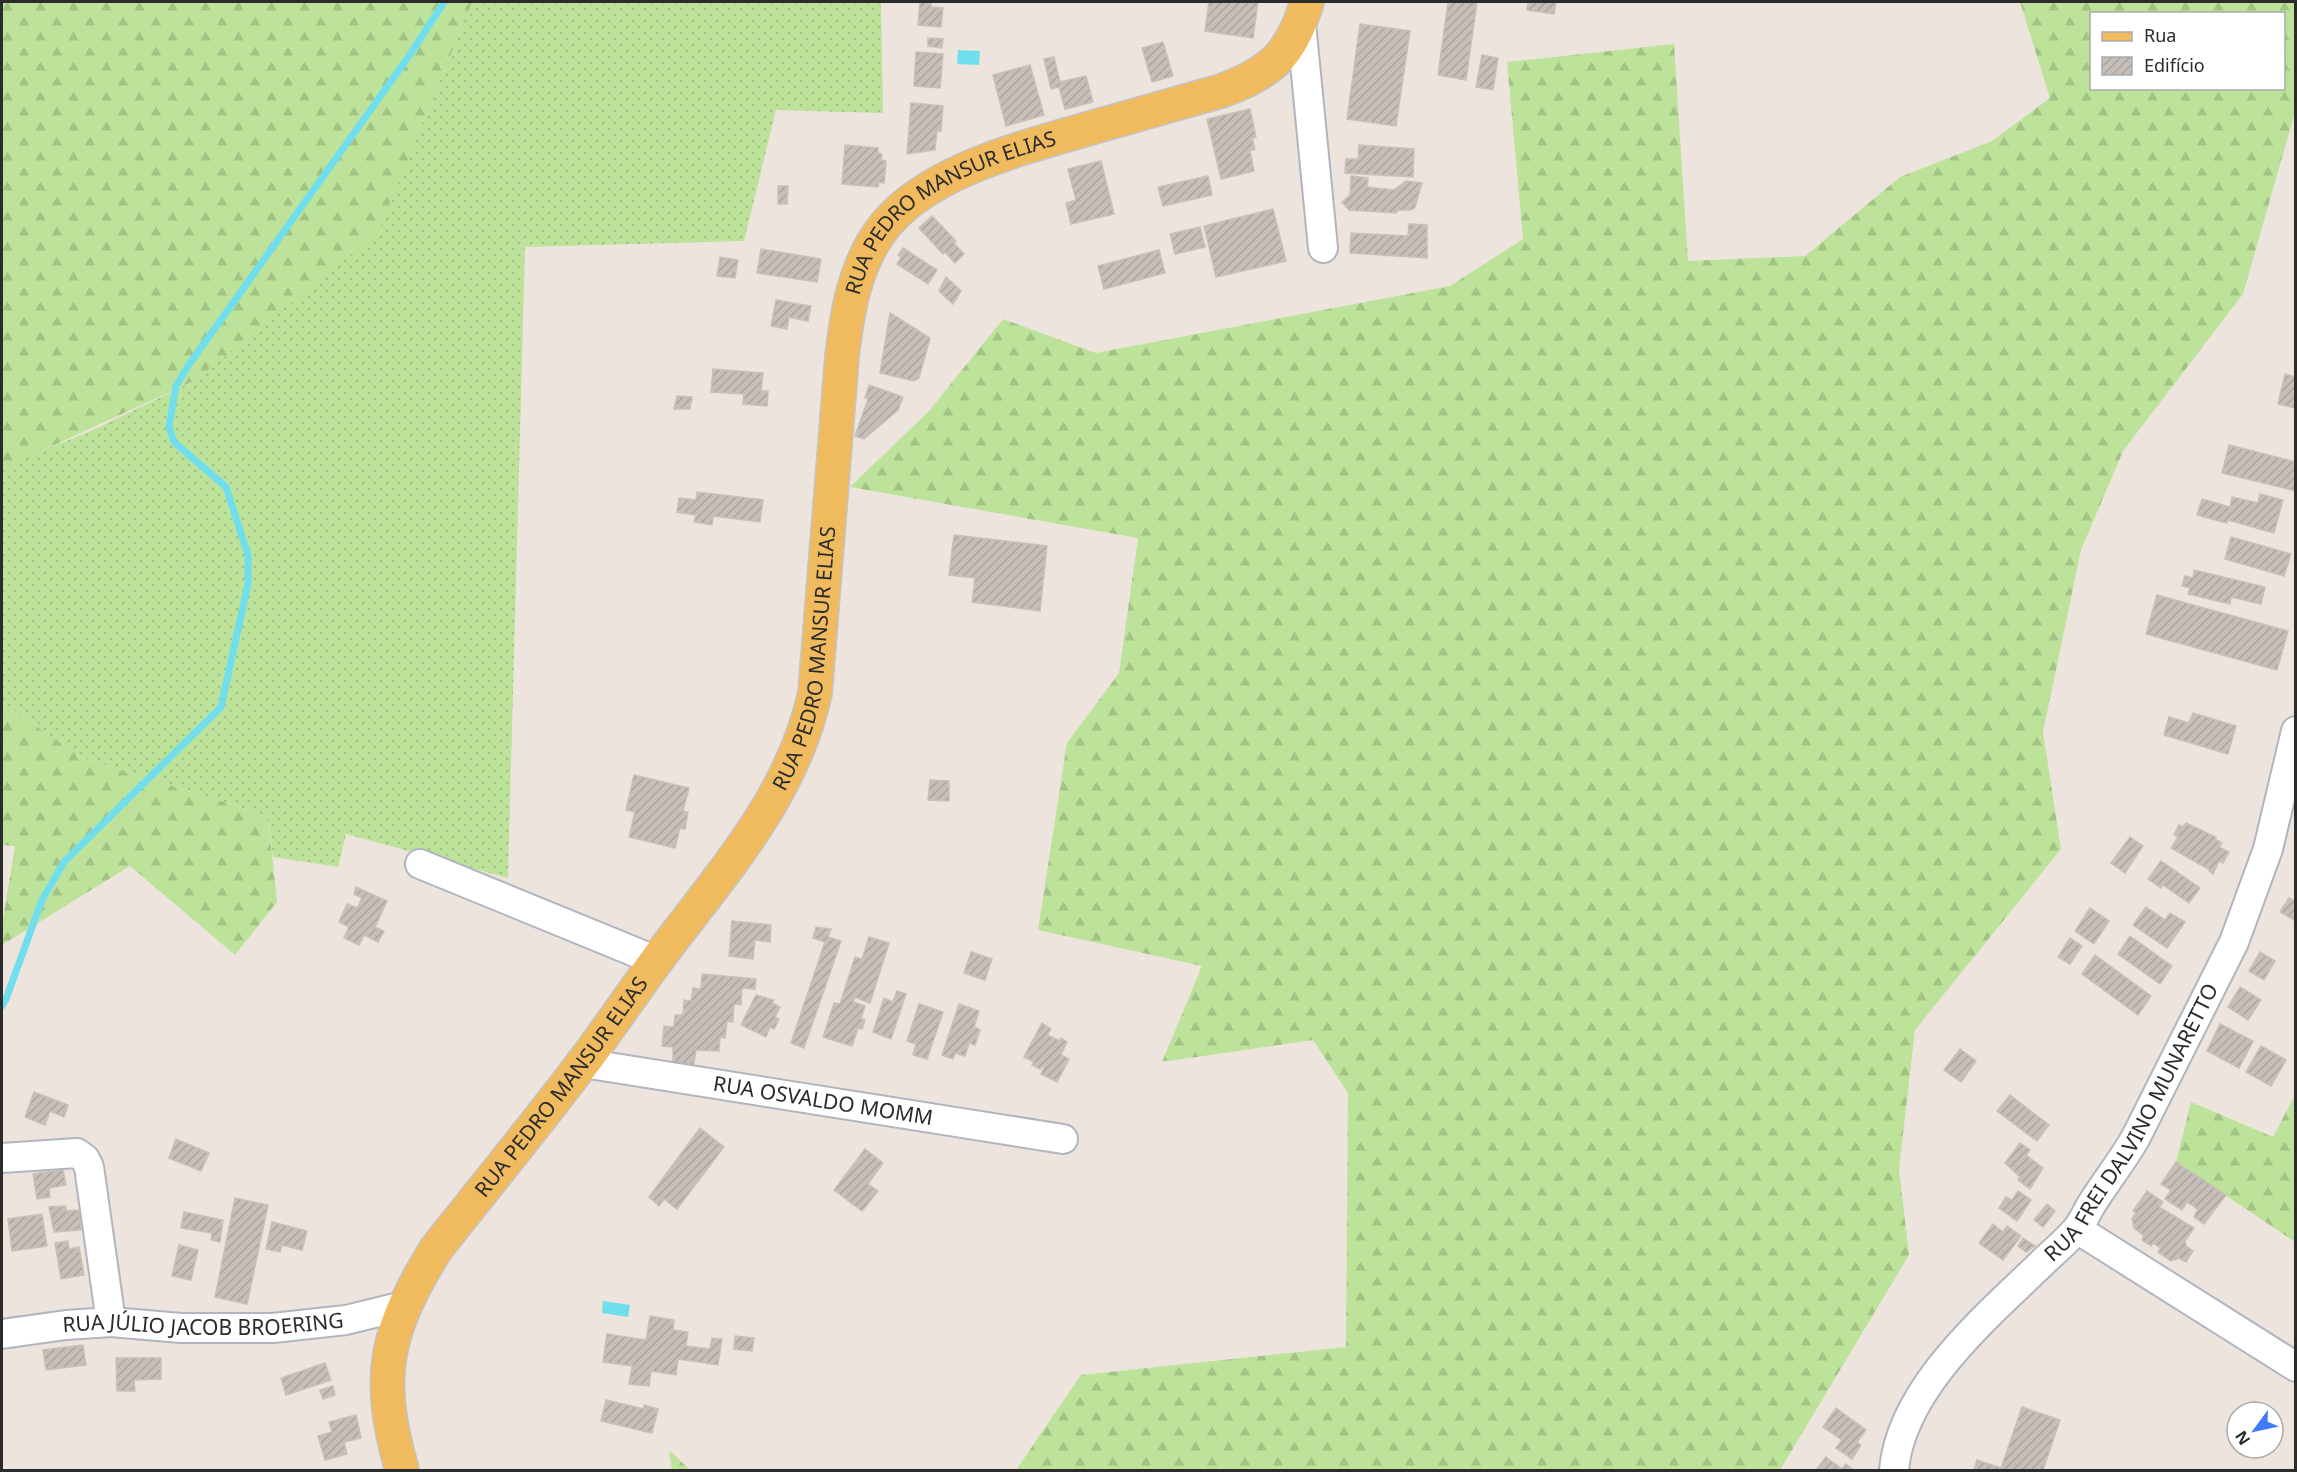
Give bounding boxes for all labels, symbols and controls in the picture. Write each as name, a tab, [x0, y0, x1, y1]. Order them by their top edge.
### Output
legend	[2090, 12, 2285, 90]
text: Rua	[2144, 23, 2176, 47]
text: Edifício	[2144, 53, 2205, 77]
street label: RUA PEDRO MANSUR ELIAS	[838, 124, 1059, 298]
street label: RUA PEDRO MANSUR ELIAS	[765, 525, 841, 795]
street label: RUA PEDRO MANSUR ELIAS	[468, 971, 654, 1202]
street label: RUA FREI DALVINO MUNARETTO	[2038, 978, 2224, 1267]
street label: RUA OSVALDO MOMM	[711, 1069, 935, 1131]
street label: RUA JÚLIO JACOB BROERING	[62, 1305, 345, 1341]
north arrow	[2225, 1400, 2285, 1460]
text: N	[2230, 1427, 2255, 1450]

